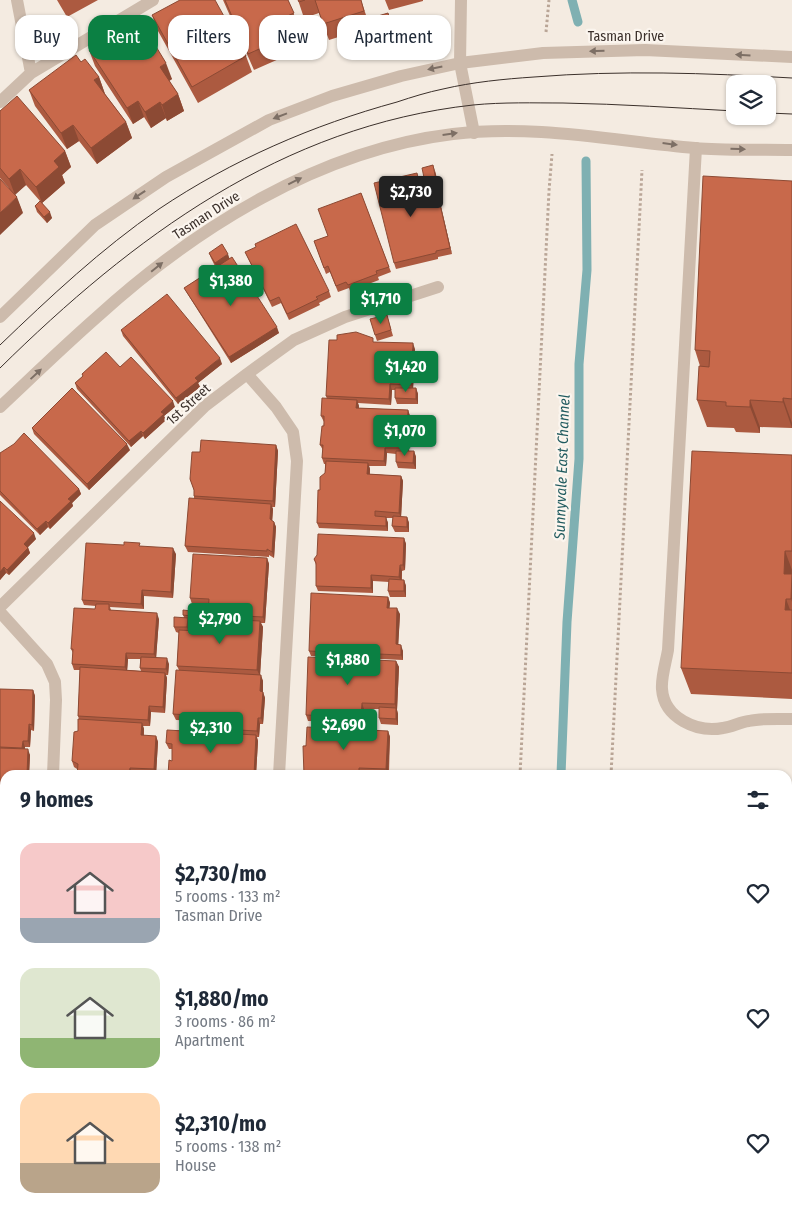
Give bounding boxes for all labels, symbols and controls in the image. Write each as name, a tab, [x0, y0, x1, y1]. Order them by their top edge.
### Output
chip: Buy	[15, 15, 78, 60]
chip: Rent	[88, 15, 158, 60]
chip: Filters	[168, 15, 249, 60]
chip: New	[259, 15, 327, 60]
chip: Apartment	[337, 15, 451, 60]
street label: Tasman Drive	[588, 28, 664, 45]
one-way arrow	[588, 47, 604, 55]
one-way arrow	[735, 50, 751, 58]
one-way arrow	[427, 65, 443, 73]
map controls	[726, 75, 776, 125]
button: layers	[726, 75, 776, 125]
one-way arrow	[273, 112, 287, 120]
one-way arrow	[442, 130, 458, 138]
one-way arrow	[662, 141, 678, 149]
one-way arrow	[730, 145, 746, 153]
pin: $2,730	[370, 176, 452, 218]
one-way arrow	[288, 177, 302, 185]
text: $2,730	[390, 182, 432, 201]
street label: Tasman Drive	[170, 187, 243, 243]
one-way arrow	[132, 191, 146, 200]
one-way arrow	[150, 261, 163, 272]
pin: $1,380	[190, 264, 272, 307]
text: $1,380	[210, 271, 252, 290]
pin: $1,710	[340, 282, 422, 325]
text: $1,710	[361, 289, 401, 308]
pin: $1,420	[365, 350, 447, 393]
text: $1,420	[385, 357, 427, 376]
one-way arrow	[29, 368, 41, 380]
street label: 1st Street	[163, 380, 214, 429]
water label: Sunnyvale East Channel	[550, 394, 574, 541]
pin: $1,070	[364, 414, 446, 457]
text: $1,070	[384, 421, 426, 440]
pin: $2,790	[179, 602, 261, 645]
text: $2,790	[199, 609, 241, 628]
pin: $1,880	[307, 644, 389, 686]
text: $1,880	[326, 650, 370, 669]
pin: $2,690	[303, 708, 385, 751]
pin: $2,310	[170, 712, 252, 754]
text: $2,690	[322, 715, 366, 734]
text: $2,310	[190, 718, 232, 737]
icon: filters	[744, 786, 772, 814]
text: 9 homes	[20, 787, 93, 813]
text: $2,730/mo	[175, 861, 266, 887]
icon: home	[60, 863, 120, 923]
icon: heart	[744, 879, 772, 907]
text: 5 rooms · 133 m²	[175, 887, 281, 906]
text: Tasman Drive	[175, 906, 262, 925]
text: $1,880/mo	[175, 986, 268, 1012]
icon: home	[60, 988, 120, 1048]
icon: heart	[744, 1004, 772, 1032]
text: 3 rooms · 86 m²	[175, 1012, 276, 1031]
text: Apartment	[175, 1031, 244, 1050]
text: $2,310/mo	[175, 1111, 266, 1137]
icon: home	[60, 1113, 120, 1173]
icon: heart	[744, 1129, 772, 1157]
text: 5 rooms · 138 m²	[175, 1137, 281, 1156]
text: House	[175, 1156, 216, 1175]

